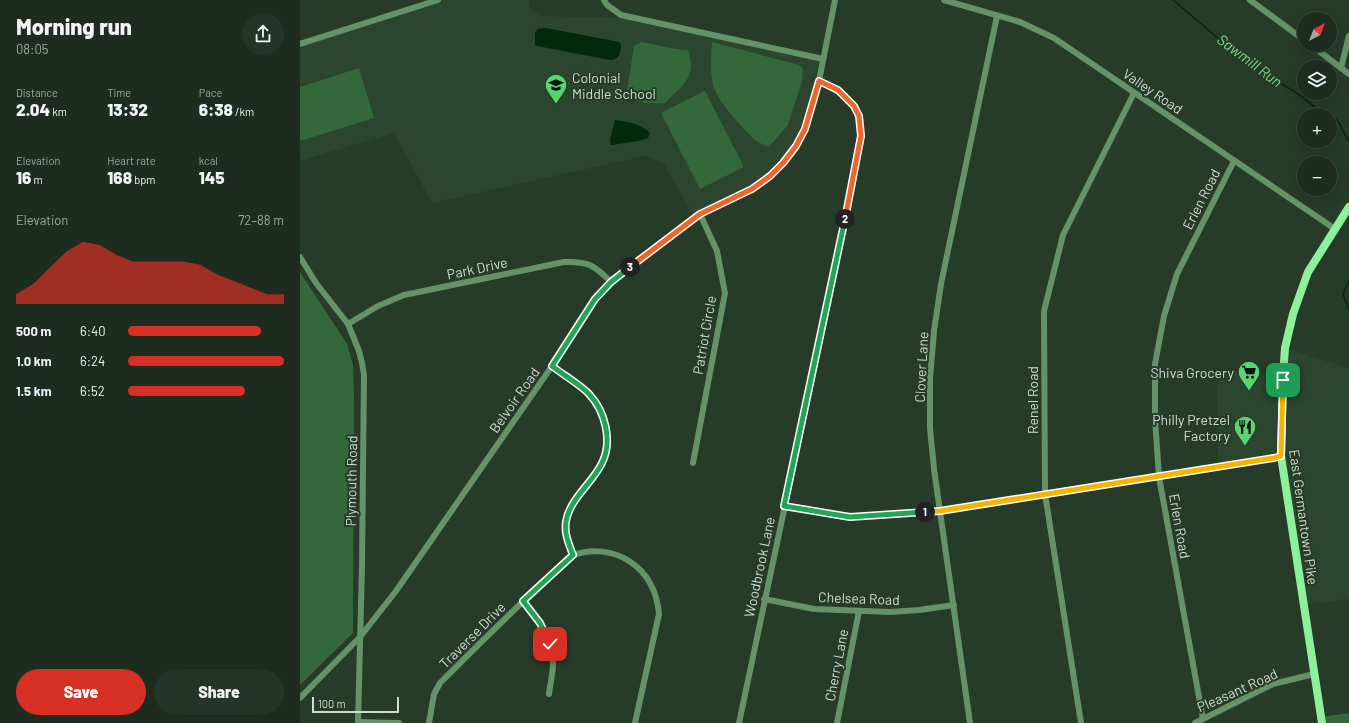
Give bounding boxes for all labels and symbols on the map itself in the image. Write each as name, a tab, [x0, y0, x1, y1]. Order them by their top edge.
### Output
north arrow	[1297, 12, 1337, 52]
water label: Sawmill Run	[1214, 30, 1286, 90]
street label: Valley Road	[1120, 65, 1186, 117]
place label: Colonial Middle School	[572, 69, 656, 102]
school or university icon: Colonial Middle School	[543, 72, 569, 105]
street label: Erlen Road	[1179, 166, 1223, 232]
pin: 2	[835, 209, 855, 229]
street label: Park Drive	[445, 253, 509, 283]
pin: 3	[620, 257, 640, 277]
street label: Patriot Circle	[689, 294, 719, 376]
street label: Clover Lane	[911, 331, 931, 403]
supermarket icon: Shiva Grocery	[1236, 359, 1262, 392]
pin	[1266, 363, 1300, 397]
street label: Belvoir Road	[485, 364, 543, 436]
place label: Shiva Grocery	[1150, 364, 1235, 381]
street label: Renel Road	[1024, 366, 1041, 434]
place label: Philly Pretzel Factory	[1152, 411, 1231, 444]
restaurant icon: Philly Pretzel Factory	[1232, 414, 1258, 447]
street label: Plymouth Road	[342, 435, 360, 527]
street label: East Germantown Pike	[1286, 448, 1322, 586]
street label: Erlen Road	[1166, 492, 1194, 560]
pin: 1	[915, 502, 935, 522]
street label: Woodbrook Lane	[740, 515, 778, 619]
street label: Chelsea Road	[818, 588, 900, 608]
street label: Traverse Drive	[435, 598, 509, 672]
pin	[533, 627, 567, 661]
street label: Cherry Lane	[821, 627, 851, 703]
street label: Pleasant Road	[1194, 665, 1280, 715]
scale bar	[312, 695, 399, 714]

